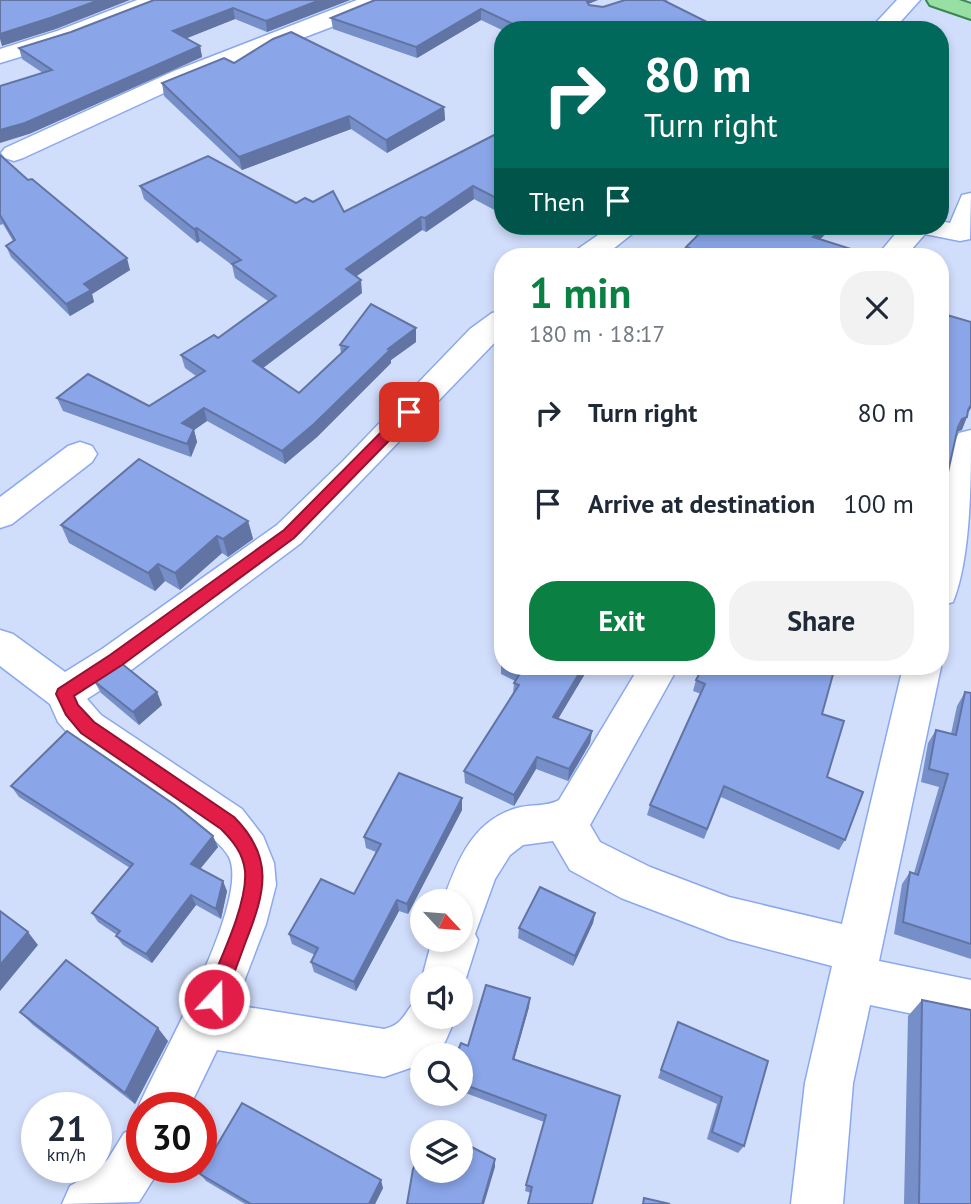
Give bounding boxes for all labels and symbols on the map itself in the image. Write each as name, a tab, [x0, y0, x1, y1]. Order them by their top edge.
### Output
pin	[379, 382, 439, 442]
north arrow	[410, 889, 472, 952]
position arrow	[177, 962, 251, 1036]
speed limit sign: 30	[126, 1092, 217, 1183]

